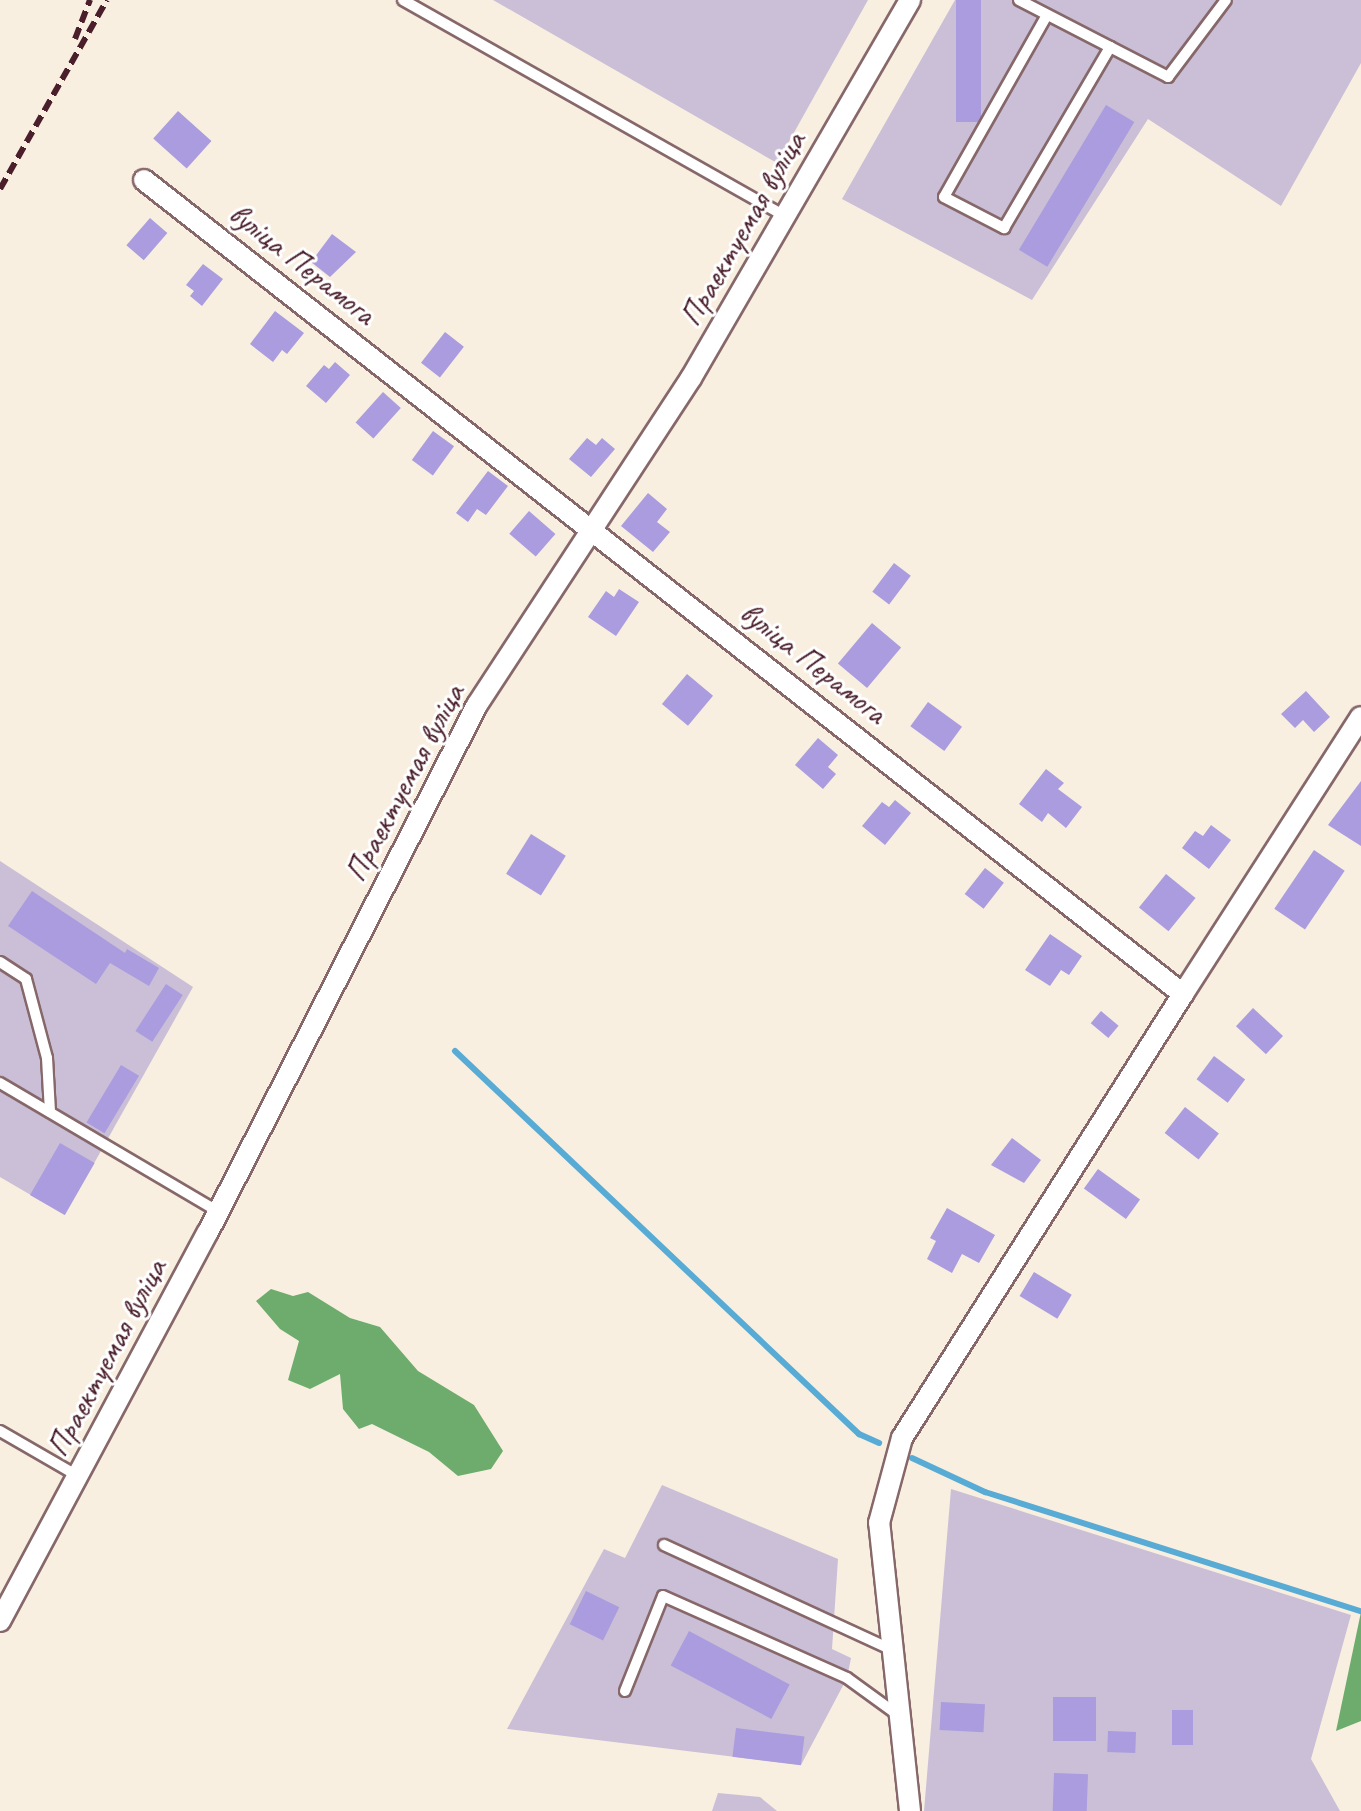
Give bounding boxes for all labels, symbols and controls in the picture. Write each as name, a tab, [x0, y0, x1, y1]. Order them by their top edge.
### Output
street label: Праектуемая вуліца	[672, 125, 814, 333]
street label: вуліца Перамога	[220, 194, 384, 334]
street label: вуліца Перамога	[731, 593, 895, 733]
street label: Праектуемая вуліца	[337, 678, 473, 888]
street label: Праектуемая вуліца	[39, 1253, 175, 1463]

